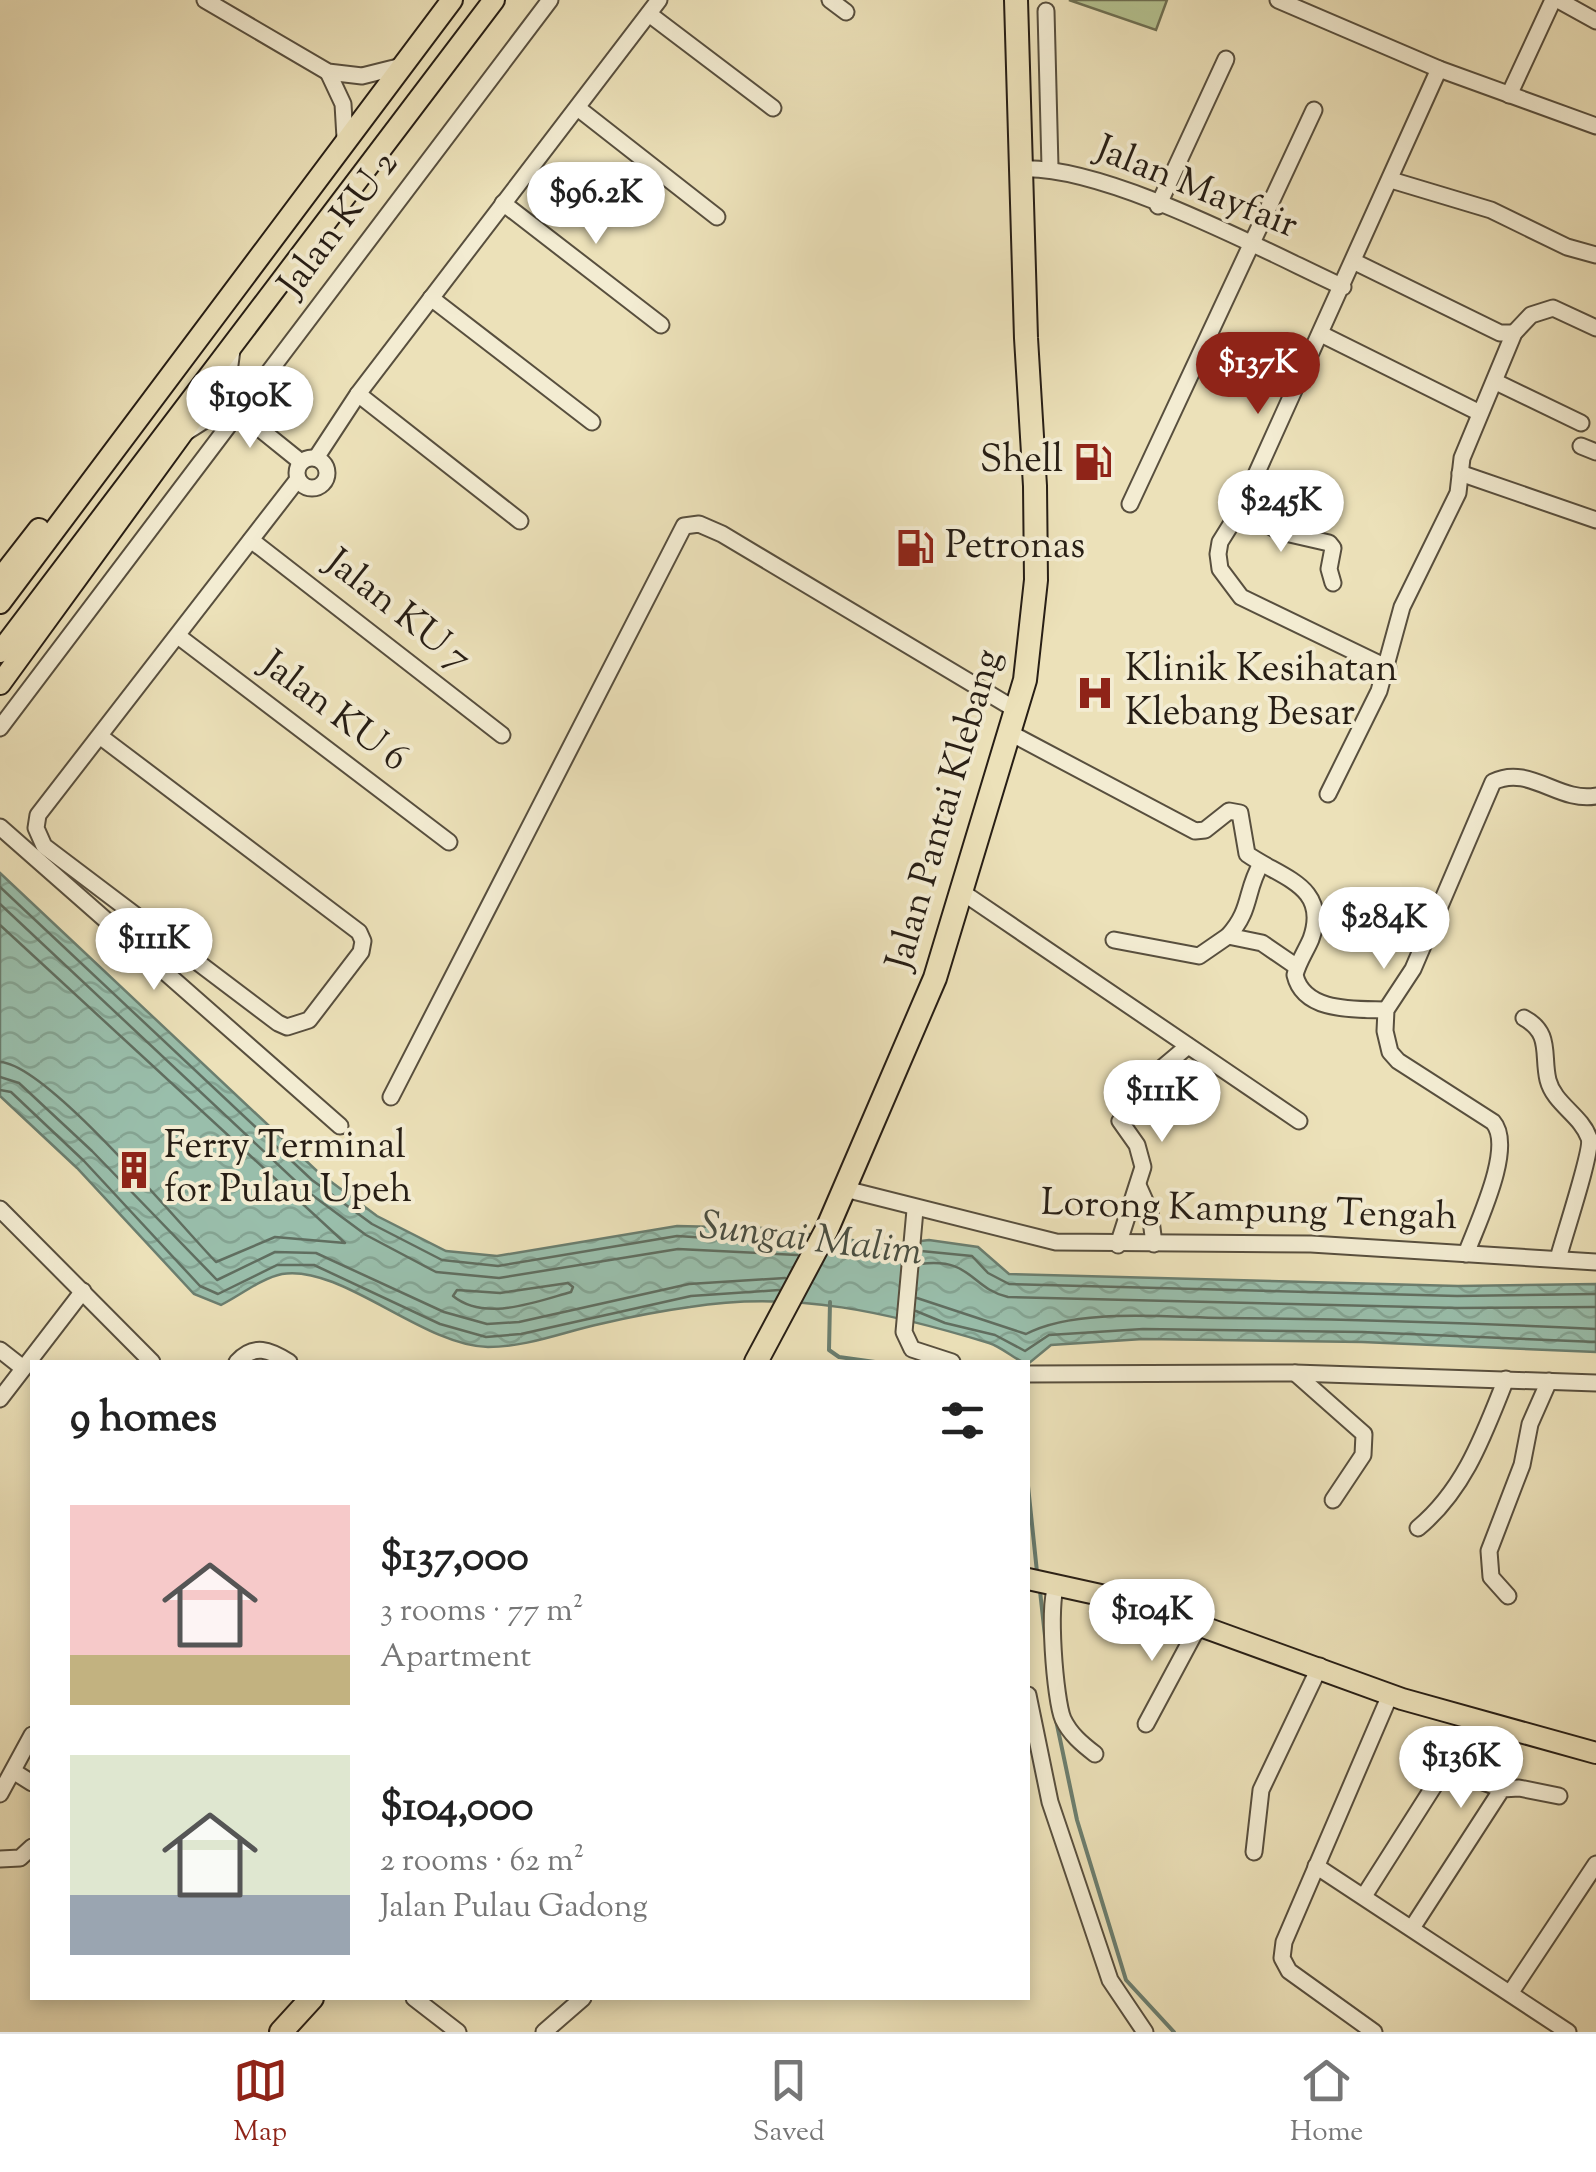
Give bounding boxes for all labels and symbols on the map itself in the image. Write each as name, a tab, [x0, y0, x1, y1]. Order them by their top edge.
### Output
street label: Jalan Mayfair	[1085, 123, 1305, 254]
street label: Jalan KU 2	[266, 140, 413, 311]
pin: $96.2K	[515, 162, 677, 247]
pin: $137K	[1188, 332, 1328, 417]
pin: $190K	[180, 366, 320, 451]
place label: Shell	[980, 435, 1063, 489]
fuel station icon: Shell	[1072, 441, 1114, 483]
pin: $245K	[1211, 470, 1351, 555]
place label: Petronas	[945, 521, 1085, 575]
fuel station icon: Petronas	[894, 527, 936, 569]
street label: Jalan KU 7	[311, 537, 481, 686]
street label: Jalan KU 6	[247, 639, 418, 786]
street label: Jalan Pantai Klebang	[874, 643, 1018, 979]
place label: Klinik Kesihatan Klebang Besar	[1125, 644, 1398, 742]
hospital icon: Klinik Kesihatan Klebang Besar	[1074, 672, 1116, 714]
pin: $284K	[1314, 887, 1454, 972]
pin: $111K	[84, 908, 224, 993]
pin: $111K	[1092, 1060, 1232, 1145]
place label: Ferry Terminal for Pulau Upeh	[164, 1121, 412, 1219]
building icon: Ferry Terminal for Pulau Upeh	[113, 1149, 155, 1191]
street label: Lorong Kampung Tengah	[1040, 1178, 1458, 1246]
water label: Sungai Malim	[696, 1199, 926, 1283]
pin: $104K	[1082, 1579, 1222, 1664]
pin: $136K	[1391, 1726, 1531, 1811]

